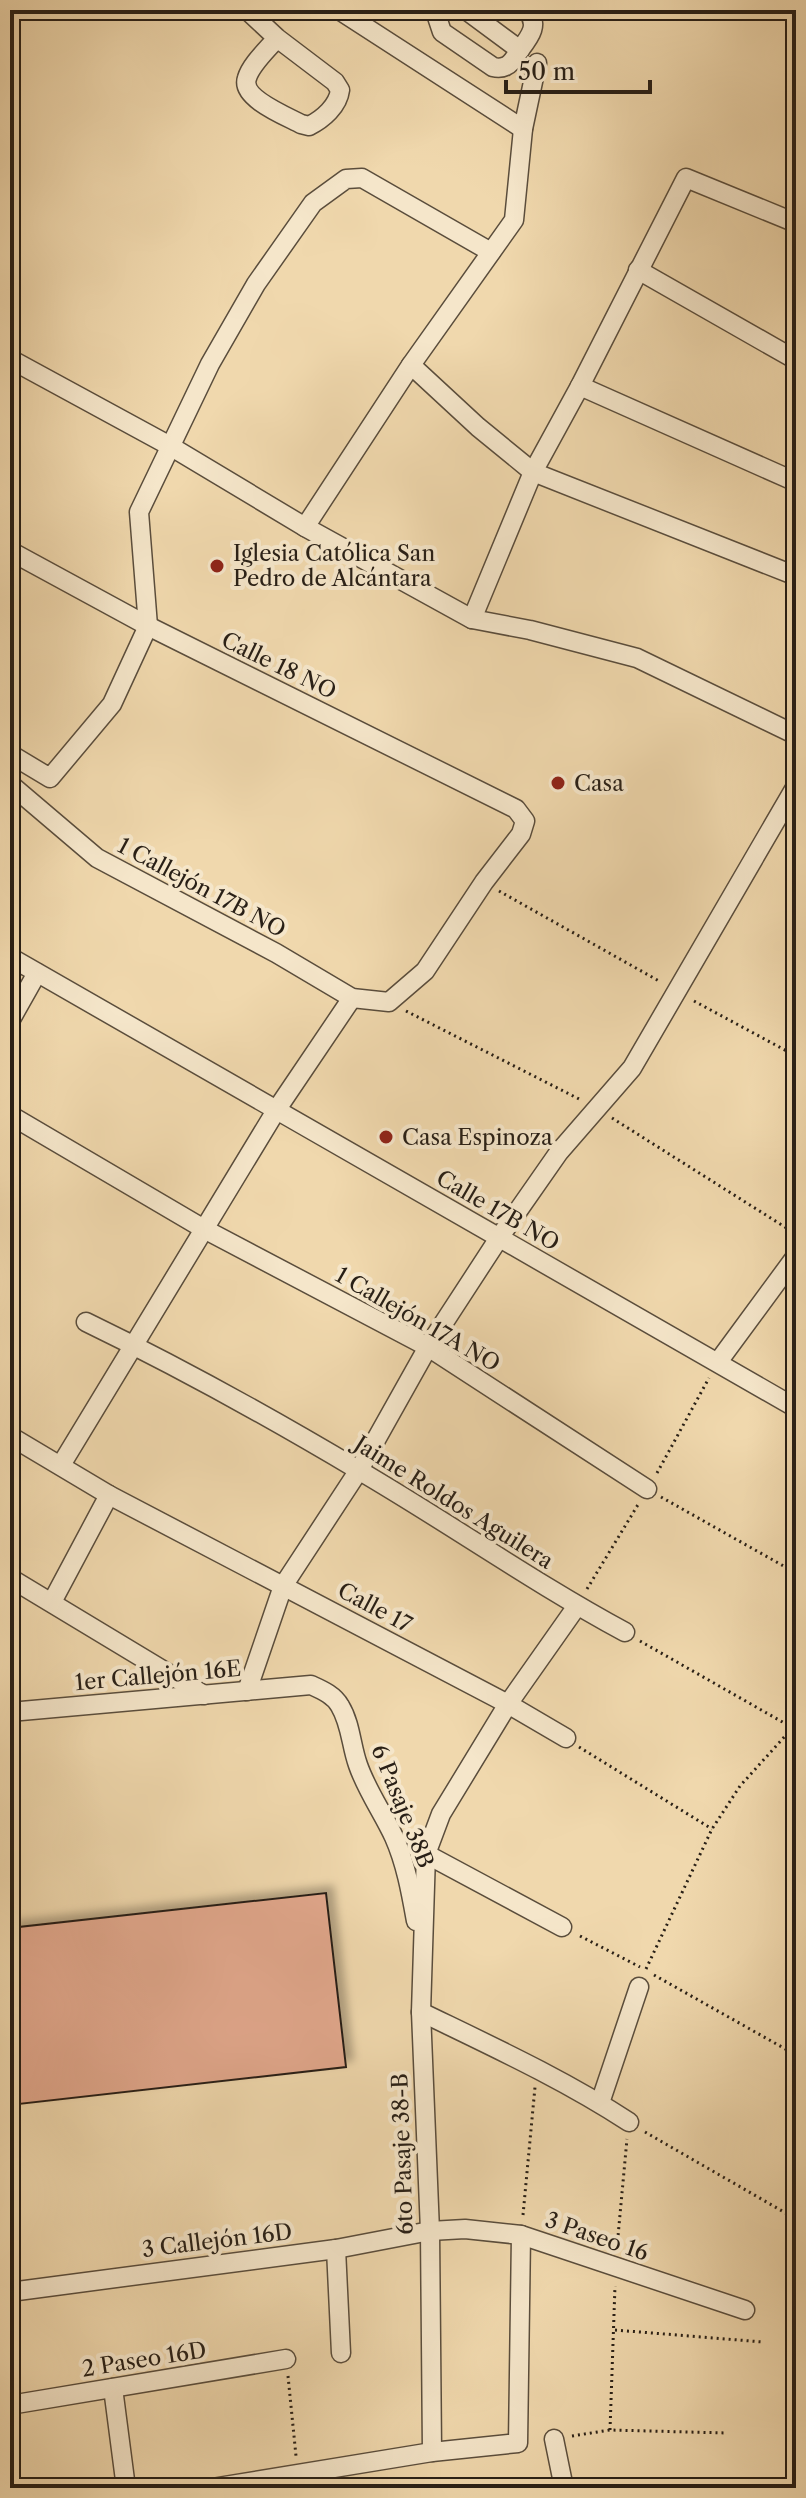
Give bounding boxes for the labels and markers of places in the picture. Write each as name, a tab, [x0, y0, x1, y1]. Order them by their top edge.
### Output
place label: Iglesia Católica San Pedro de Alcántara	[233, 540, 435, 592]
marker: Iglesia Católica San Pedro de Alcántara	[208, 557, 226, 575]
place label: Casa	[574, 770, 624, 797]
marker: Casa	[549, 774, 567, 792]
place label: Casa Espinoza	[402, 1124, 553, 1151]
marker: Casa Espinoza	[377, 1128, 395, 1146]

